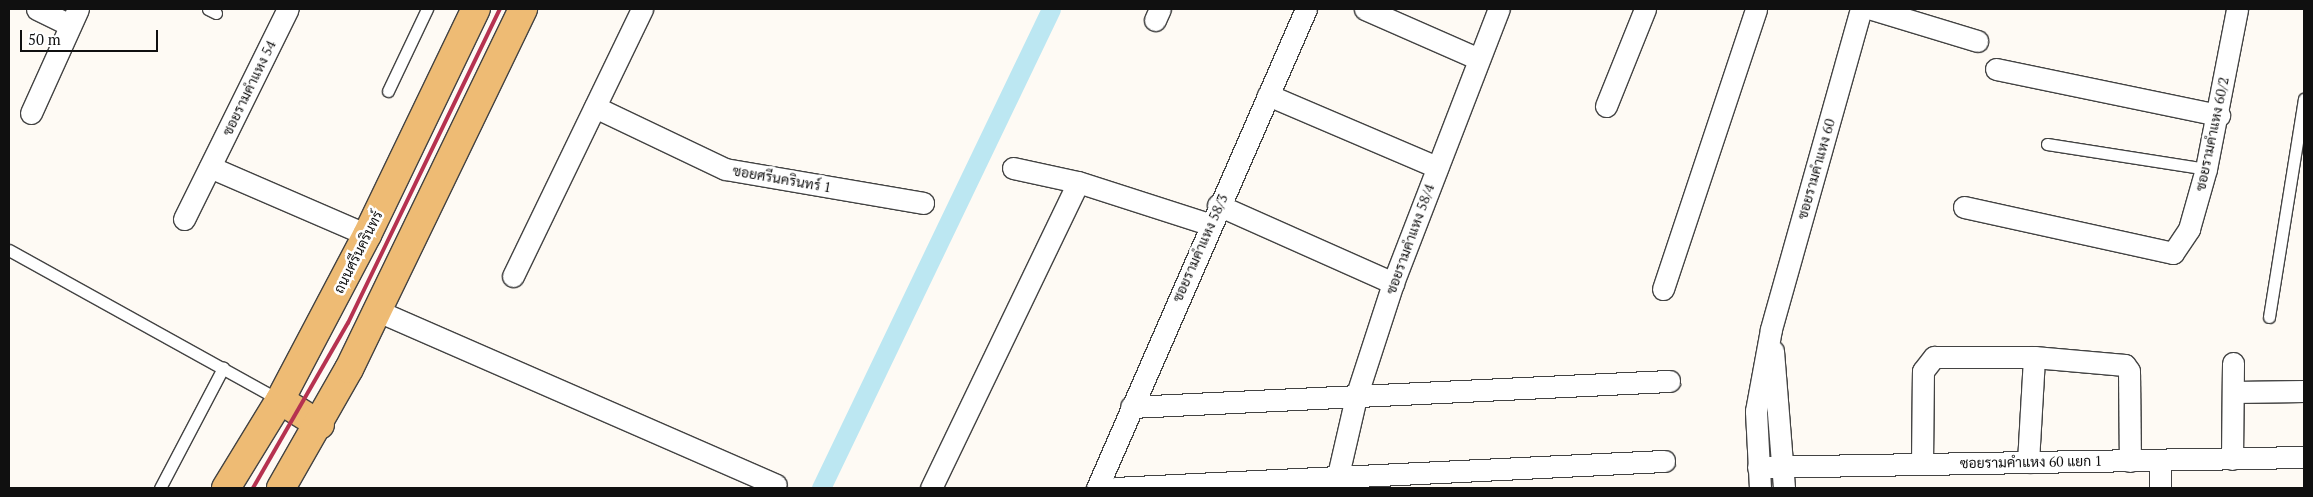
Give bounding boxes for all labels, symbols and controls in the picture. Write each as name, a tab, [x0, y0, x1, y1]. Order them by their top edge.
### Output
scale bar	[22, 20, 160, 52]
text: 50 m	[28, 29, 61, 49]
street label: ซอยรามคำแหง 54	[219, 38, 279, 138]
street label: ซอยรามคำแหง 60/2	[2192, 75, 2232, 193]
street label: ซอยรามคำแหง 60	[1794, 117, 1838, 221]
street label: ซอยศรีนครินทร์ 1	[731, 162, 833, 196]
street label: ซอยรามคำแหง 58/4	[1382, 182, 1438, 296]
street label: ซอยรามคำแหง 58/3	[1169, 192, 1231, 304]
street label: ถนนศรีนครินทร์	[330, 208, 386, 296]
street label: ซอยรามคำแหง 60 แยก 1	[1960, 452, 2102, 472]

